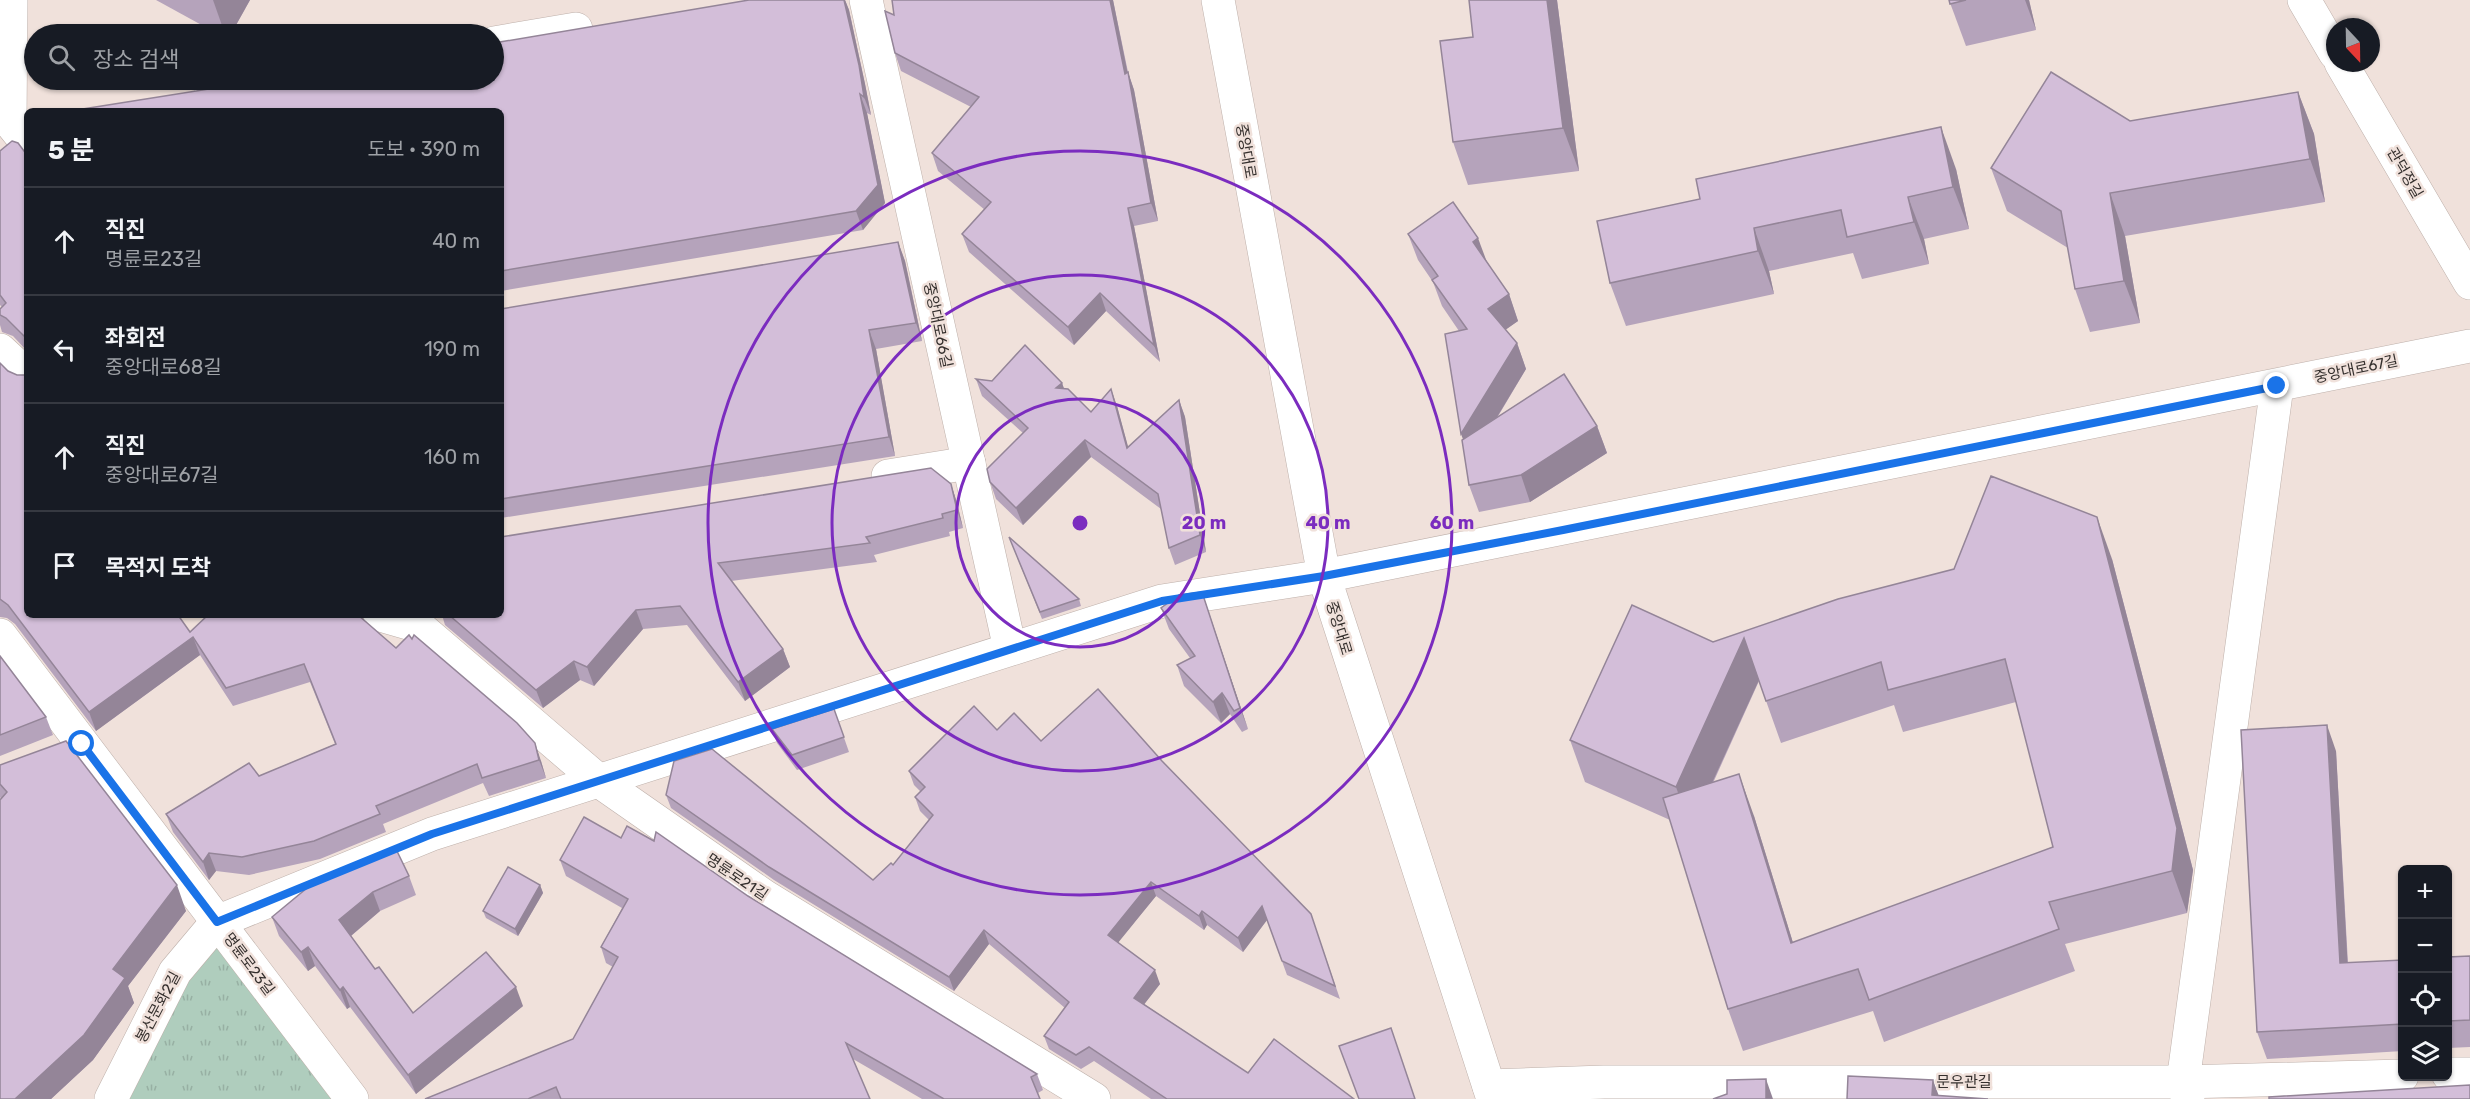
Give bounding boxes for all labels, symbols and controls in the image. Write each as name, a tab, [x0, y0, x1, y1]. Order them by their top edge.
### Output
north arrow	[2326, 18, 2380, 72]
search box	[24, 24, 504, 90]
icon: search	[45, 41, 78, 74]
text: 장소 검색	[93, 46, 179, 73]
street label: 중앙대로	[1232, 122, 1260, 180]
text: 5 분	[48, 135, 94, 166]
text: 도보 · 390 m	[368, 137, 480, 161]
street label: 관덕정길	[2383, 145, 2427, 201]
text: 직진	[105, 216, 145, 243]
icon: ahead	[48, 225, 81, 258]
text: 40 m	[432, 229, 480, 253]
text: 명륜로23길	[105, 247, 202, 271]
street label: 중앙대로66길	[920, 281, 956, 369]
text: 좌회전	[105, 324, 166, 351]
icon: left	[48, 333, 81, 366]
text: 190 m	[424, 337, 480, 361]
street label: 중앙대로67길	[2312, 351, 2400, 387]
text: 중앙대로68길	[105, 355, 222, 379]
route end	[2263, 372, 2289, 398]
text: 직진	[105, 432, 145, 459]
icon: ahead	[48, 441, 81, 474]
text: 160 m	[424, 445, 480, 469]
text: 중앙대로67길	[105, 463, 219, 487]
text: 20 m	[1182, 512, 1226, 534]
text: 40 m	[1306, 512, 1350, 534]
text: 60 m	[1430, 512, 1474, 534]
centre of rings	[1070, 513, 1090, 533]
icon: arrive	[48, 549, 81, 582]
text: 목적지 도착	[105, 554, 211, 581]
street label: 중앙대로	[1322, 599, 1356, 657]
route start	[68, 730, 94, 756]
street label: 명륜로21길	[703, 850, 771, 904]
map controls	[2398, 865, 2452, 1081]
button: +	[2398, 865, 2452, 919]
button: −	[2398, 919, 2452, 973]
street label: 명륜로23길	[220, 929, 278, 999]
street label: 봉산문화2길	[132, 968, 184, 1046]
button: locate	[2398, 973, 2452, 1027]
button: layers	[2398, 1027, 2452, 1081]
street label: 문우관길	[1936, 1073, 1992, 1091]

